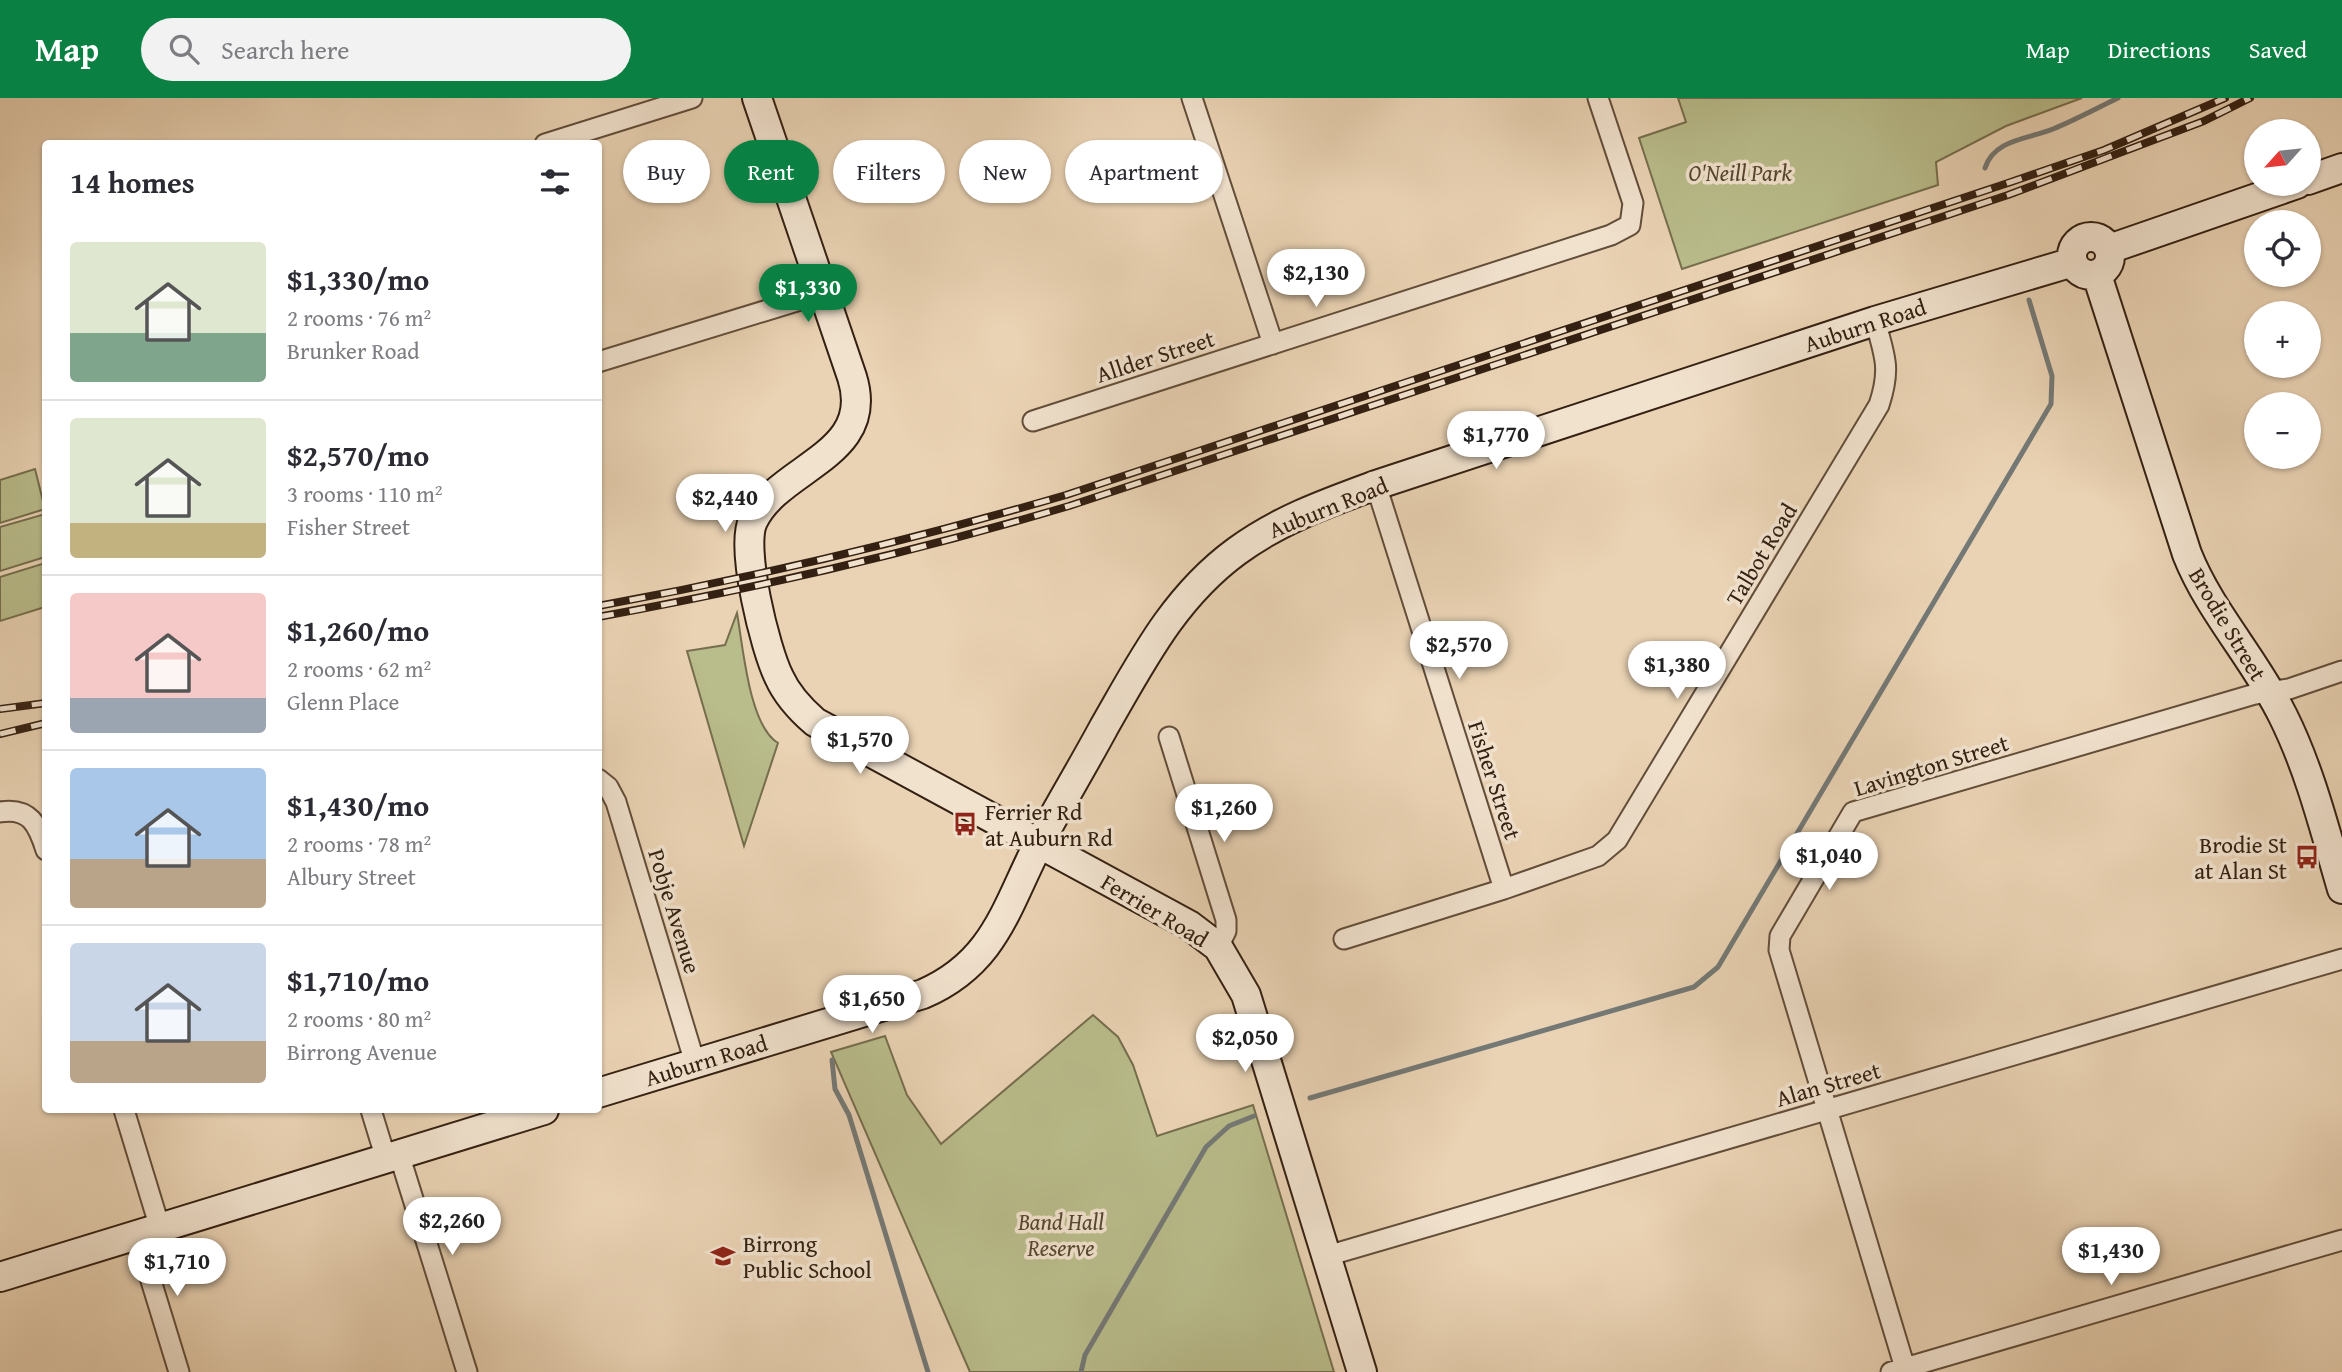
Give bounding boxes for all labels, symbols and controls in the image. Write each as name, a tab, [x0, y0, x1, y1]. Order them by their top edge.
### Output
search box	[141, 18, 631, 81]
text: Map	[35, 25, 99, 73]
icon: search	[165, 30, 203, 68]
text: Search here	[221, 30, 349, 69]
text: Map	[2026, 32, 2070, 67]
text: Directions	[2108, 32, 2211, 67]
text: Saved	[2249, 32, 2307, 67]
north arrow	[2244, 119, 2320, 196]
map controls	[2244, 119, 2321, 469]
chip: Buy	[623, 140, 710, 203]
chip: Rent	[724, 140, 819, 203]
chip: Filters	[833, 140, 945, 203]
chip: New	[959, 140, 1051, 203]
chip: Apartment	[1065, 140, 1223, 203]
park label: O'Neill Park	[1688, 156, 1792, 189]
text: 14 homes	[70, 160, 195, 204]
icon: filters	[536, 163, 574, 201]
button: locate	[2244, 210, 2321, 287]
pin: $2,130	[1259, 250, 1373, 309]
text: $2,130	[1283, 255, 1349, 288]
text: $1,330/mo	[287, 257, 429, 301]
pin: $1,330	[751, 264, 865, 324]
icon: home	[126, 270, 210, 354]
text: $1,330	[775, 270, 841, 303]
street label: Auburn Road	[1800, 290, 1931, 360]
text: 2 rooms · 76 m²	[287, 301, 431, 334]
button: +	[2244, 301, 2321, 378]
street label: Allder Street	[1092, 321, 1218, 391]
text: Brunker Road	[287, 334, 420, 367]
button: −	[2244, 392, 2321, 469]
pin: $1,770	[1439, 412, 1553, 471]
text: $1,770	[1463, 417, 1529, 450]
text: $2,570/mo	[287, 433, 429, 477]
icon: home	[126, 446, 210, 530]
street label: Auburn Road	[1263, 468, 1393, 546]
pin: $2,440	[668, 474, 782, 534]
text: 3 rooms · 110 m²	[287, 477, 442, 510]
text: $2,440	[692, 480, 758, 513]
street label: Talbot Road	[1717, 496, 1805, 611]
text: Fisher Street	[287, 510, 410, 543]
street label: Brodie Street	[2181, 561, 2275, 687]
text: $1,260/mo	[287, 608, 429, 652]
icon: home	[126, 621, 210, 705]
pin: $2,570	[1402, 622, 1516, 681]
text: $2,570	[1426, 627, 1492, 660]
pin: $1,380	[1620, 642, 1734, 701]
text: $1,380	[1644, 647, 1710, 680]
text: 2 rooms · 62 m²	[287, 652, 431, 685]
text: Glenn Place	[287, 685, 399, 718]
pin: $1,570	[803, 716, 917, 776]
street label: Fisher Street	[1460, 716, 1530, 844]
text: $1,570	[827, 722, 893, 755]
street label: Lavington Street	[1850, 726, 2012, 804]
text: $1,430/mo	[287, 783, 429, 827]
pin: $1,260	[1167, 784, 1281, 844]
text: $1,260	[1191, 790, 1257, 823]
place label: Ferrier Rd at Auburn Rd	[985, 795, 1113, 854]
icon: home	[126, 796, 210, 880]
bus stop icon: Ferrier Rd at Auburn Rd	[951, 810, 979, 838]
text: 2 rooms · 78 m²	[287, 827, 431, 860]
place label: Brodie St at Alan St	[2194, 828, 2287, 887]
pin: $1,040	[1772, 832, 1886, 892]
text: $1,040	[1796, 838, 1862, 871]
bus stop icon: Brodie St at Alan St	[2293, 843, 2321, 871]
street label: Pobje Avenue	[640, 845, 710, 977]
text: Albury Street	[287, 860, 416, 893]
street label: Ferrier Road	[1095, 865, 1216, 955]
text: $1,710/mo	[287, 958, 429, 1002]
icon: home	[126, 971, 210, 1055]
pin: $1,650	[815, 976, 929, 1035]
text: $1,650	[839, 981, 905, 1014]
text: 2 rooms · 80 m²	[287, 1002, 431, 1035]
pin: $2,050	[1188, 1014, 1302, 1074]
text: $2,050	[1212, 1020, 1278, 1053]
street label: Auburn Road	[641, 1026, 772, 1094]
text: Birrong Avenue	[287, 1035, 437, 1068]
street label: Alan Street	[1772, 1053, 1884, 1115]
pin: $2,260	[395, 1198, 509, 1257]
text: $2,260	[419, 1203, 485, 1236]
park label: Band Hall Reserve	[1017, 1205, 1104, 1264]
place label: Birrong Public School	[743, 1227, 872, 1286]
pin: $1,430	[2054, 1228, 2168, 1287]
text: $1,430	[2078, 1233, 2144, 1266]
pin: $1,710	[120, 1238, 234, 1298]
school or university icon: Birrong Public School	[709, 1242, 737, 1270]
text: $1,710	[144, 1244, 210, 1277]

